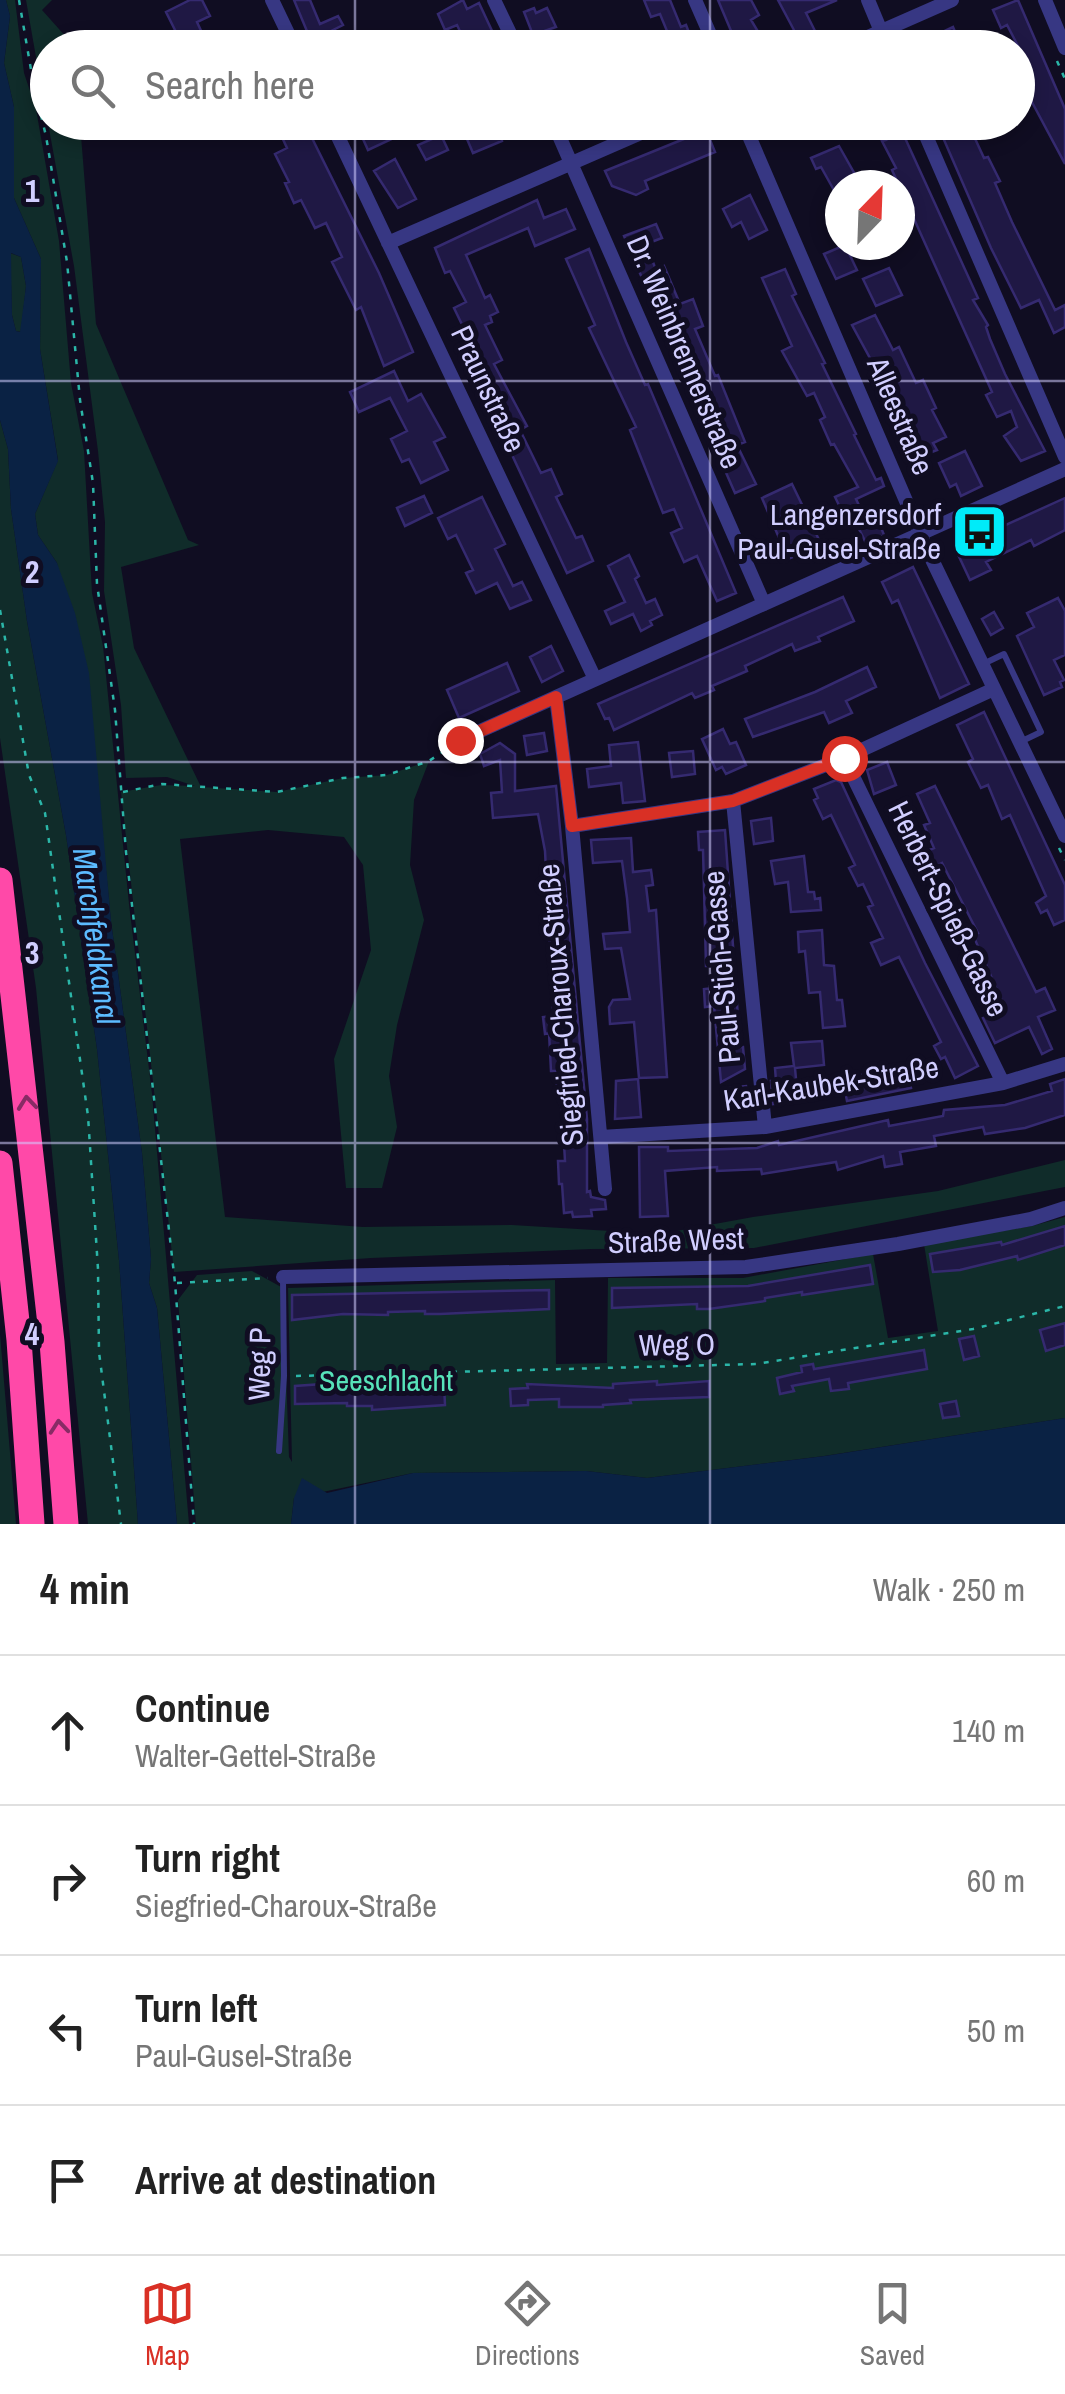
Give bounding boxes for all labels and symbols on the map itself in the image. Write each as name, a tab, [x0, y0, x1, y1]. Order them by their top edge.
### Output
text: 1	[25, 169, 40, 212]
north arrow	[825, 170, 915, 260]
street label: Dr. Weinbrennerstraße	[618, 229, 752, 474]
street label: Praunstraße	[442, 319, 536, 458]
street label: Alleestraße	[858, 350, 944, 481]
place label: Langenzersdorf Paul-Gusel-Straße	[737, 494, 941, 568]
bus stop icon: Langenzersdorf Paul-Gusel-Straße	[950, 502, 1010, 562]
text: 2	[25, 550, 39, 593]
route end	[438, 718, 484, 764]
route start	[822, 736, 868, 782]
street label: Herbert-Spieß-Gasse	[879, 794, 1018, 1023]
water label: Marchfeldkanal	[63, 845, 130, 1028]
street label: Siegfried-Charoux-Straße	[528, 862, 592, 1148]
street label: Paul-Stich-Gasse	[693, 869, 749, 1065]
text: 3	[25, 931, 39, 974]
street label: Karl-Kaubek-Straße	[720, 1046, 941, 1120]
one-way arrow	[17, 1095, 38, 1111]
street label: Straße West	[607, 1218, 745, 1262]
text: 4	[25, 1312, 40, 1355]
street label: Weg O	[639, 1323, 715, 1365]
street label: Weg P	[238, 1327, 280, 1401]
park label: Seeschlacht	[319, 1360, 453, 1400]
one-way arrow	[48, 1418, 70, 1434]

